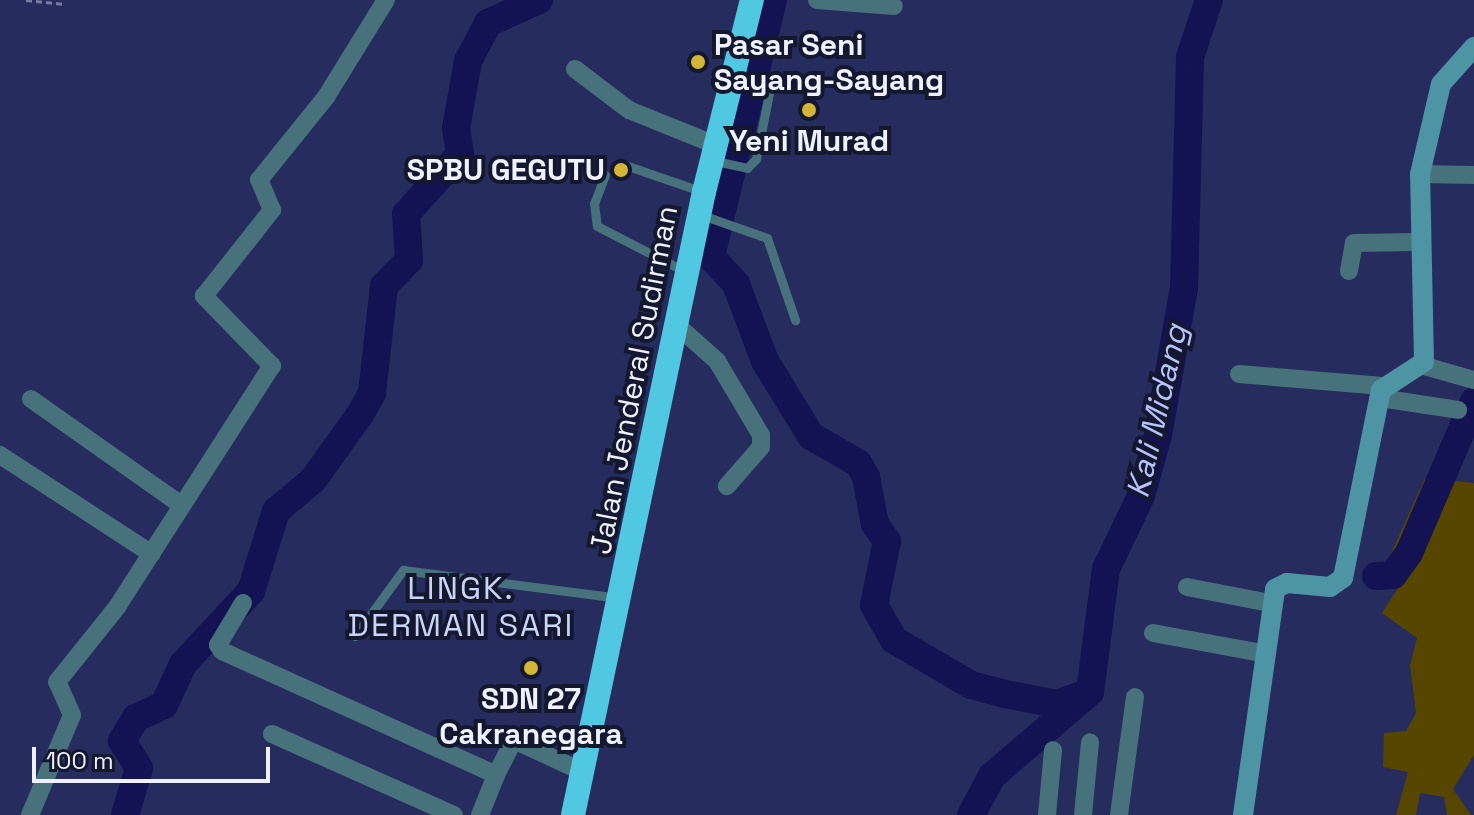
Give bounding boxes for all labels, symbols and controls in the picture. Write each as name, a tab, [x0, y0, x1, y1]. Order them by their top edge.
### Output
place label: Pasar Seni Sayang-Sayang	[714, 27, 944, 98]
marker: Pasar Seni Sayang-Sayang	[689, 53, 707, 71]
marker: Yeni Murad	[800, 101, 818, 119]
place label: Yeni Murad	[729, 123, 889, 159]
place label: SPBU GEGUTU	[407, 152, 605, 188]
marker: SPBU GEGUTU	[612, 161, 630, 179]
street label: Jalan Jenderal Sudirman	[583, 203, 685, 557]
water label: Kali Midang	[1118, 321, 1196, 501]
district label: LINGK. DERMAN SARI	[348, 570, 574, 645]
marker: SDN 27 Cakranegara	[522, 659, 540, 677]
place label: SDN 27 Cakranegara	[439, 681, 623, 752]
scale bar	[36, 731, 274, 781]
text: 100 m	[46, 745, 114, 776]

